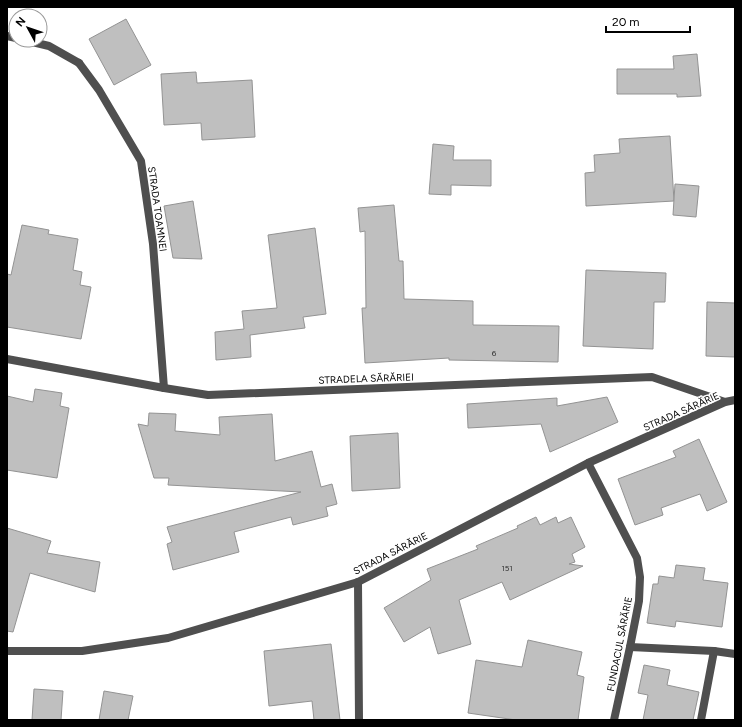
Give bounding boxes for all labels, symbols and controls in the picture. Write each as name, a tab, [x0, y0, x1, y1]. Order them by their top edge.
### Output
north arrow	[8, 8, 48, 48]
scale bar	[606, 8, 690, 34]
text: N	[13, 14, 28, 29]
text: 20 m	[612, 15, 640, 29]
street label: STRADA TOAMNEI	[145, 166, 170, 252]
house number: 6	[492, 348, 497, 358]
street label: STRADELA SĂRĂRIEI	[318, 370, 414, 387]
street label: STRADA SĂRĂRIE	[641, 389, 721, 434]
street label: STRADA SĂRĂRIE	[351, 529, 430, 578]
house number: 151	[501, 563, 513, 573]
street label: FUNDACUL SĂRĂRIE	[604, 595, 635, 693]

